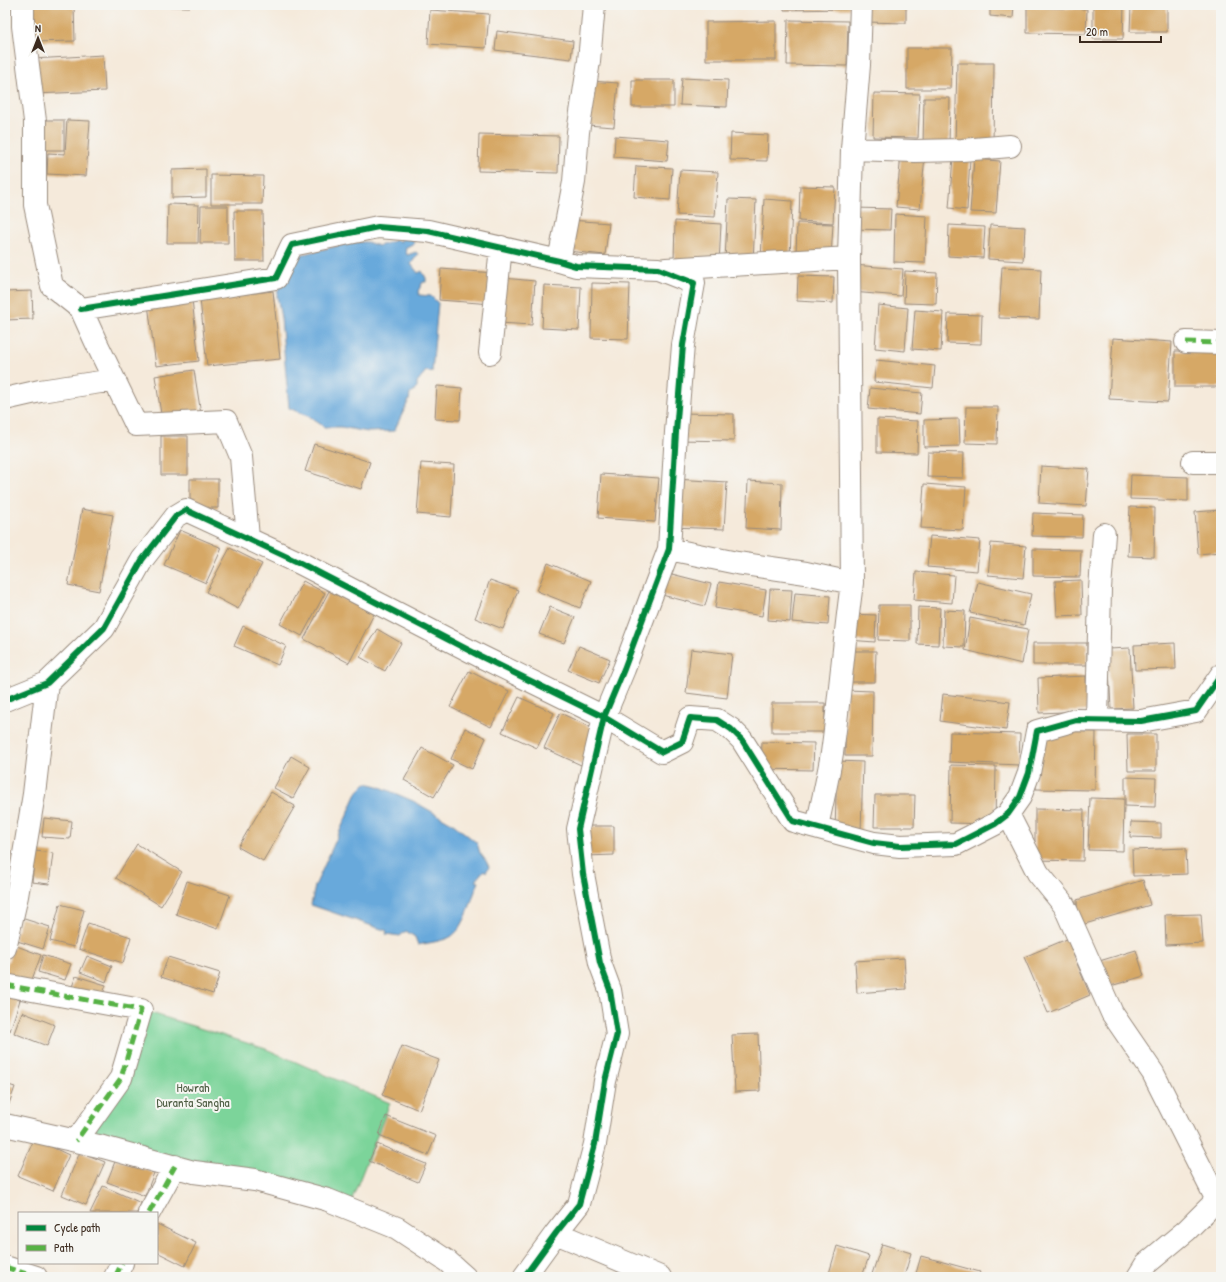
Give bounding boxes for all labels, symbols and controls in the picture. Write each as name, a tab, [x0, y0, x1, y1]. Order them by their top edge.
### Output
north arrow	[18, 18, 58, 58]
scale bar	[1080, 18, 1161, 44]
text: N	[35, 21, 41, 35]
text: 20 m	[1086, 23, 1108, 40]
park label: Howrah Duranta Sangha	[156, 1078, 230, 1111]
legend	[18, 1212, 158, 1264]
text: Cycle path	[54, 1219, 100, 1236]
text: Path	[54, 1239, 74, 1256]

